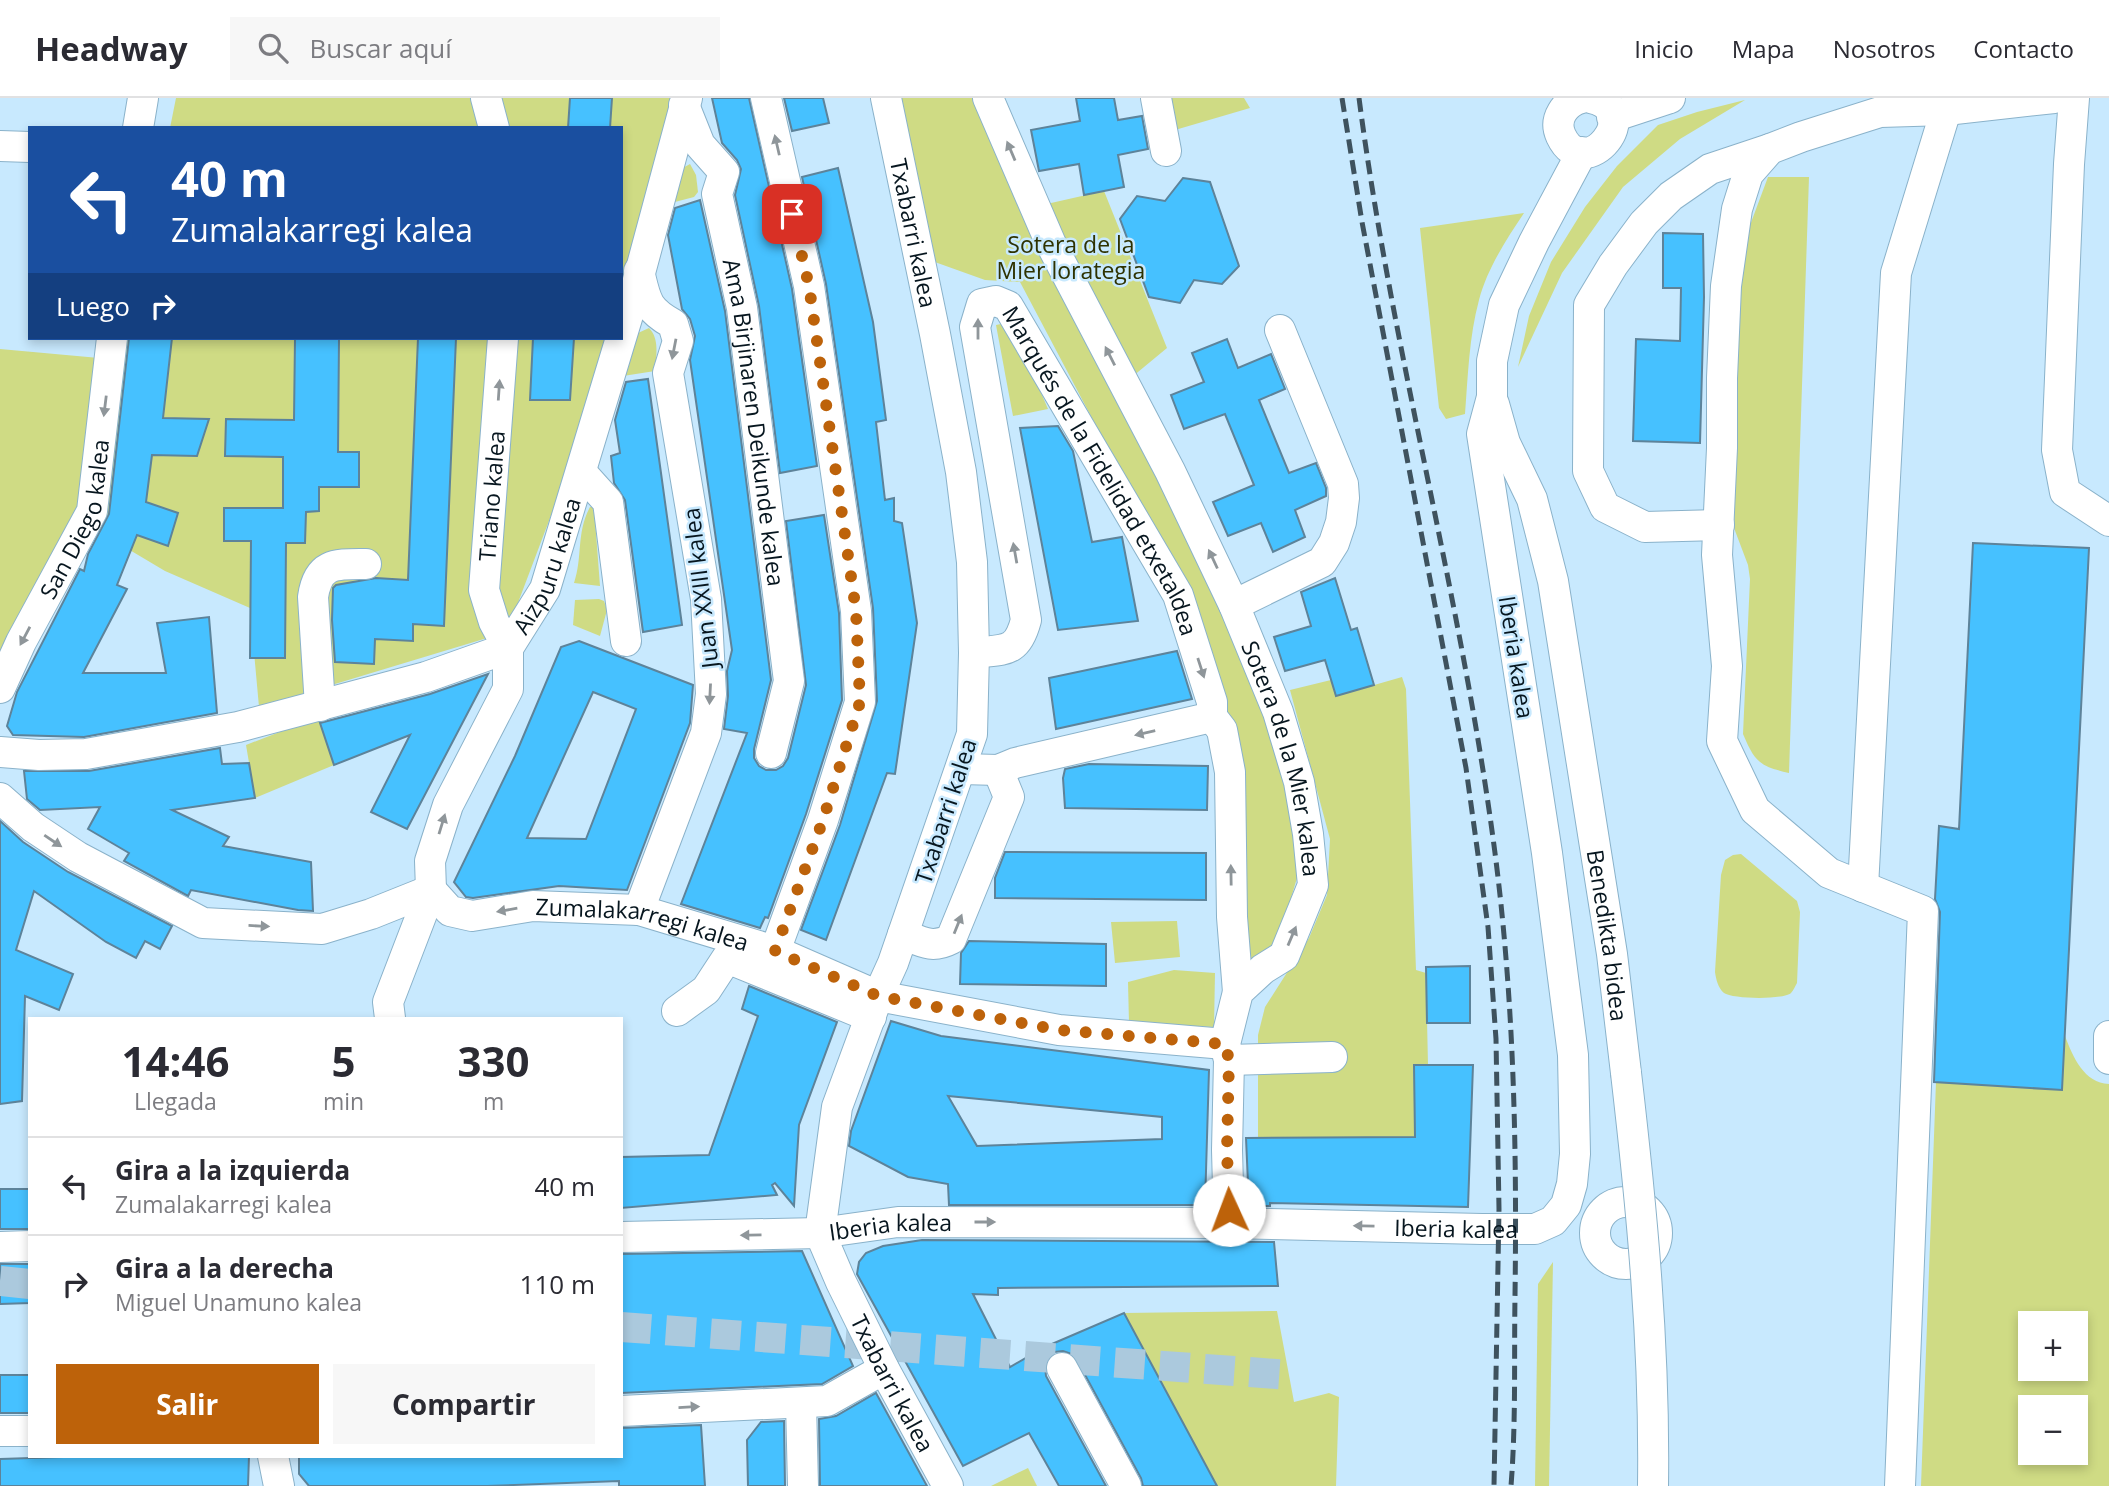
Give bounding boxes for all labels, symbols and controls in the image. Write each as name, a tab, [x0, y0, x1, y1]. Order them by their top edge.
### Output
search box	[230, 17, 720, 80]
text: Headway	[35, 26, 188, 71]
icon: search	[254, 29, 292, 67]
text: Buscar aquí	[310, 30, 452, 66]
text: Inicio	[1634, 32, 1694, 65]
text: Mapa	[1732, 32, 1795, 65]
text: Nosotros	[1833, 32, 1935, 65]
text: Contacto	[1973, 32, 2074, 65]
one-way arrow	[771, 134, 782, 156]
one-way arrow	[1005, 141, 1017, 161]
text: 40 m	[171, 145, 288, 211]
icon: left	[56, 154, 147, 245]
street label: Txabarri kalea	[883, 156, 945, 310]
pin	[762, 184, 822, 244]
icon: arrive	[773, 195, 811, 233]
text: Zumalakarregi kalea	[171, 208, 473, 251]
park label: Sotera de la Mier lorategia	[997, 228, 1145, 286]
street label: Ama Birjinaren Deikunde kalea	[716, 255, 793, 588]
icon: right	[144, 287, 182, 325]
text: Luego	[56, 288, 130, 324]
street label: Marqués de la Fidelidad etxetaldea	[995, 300, 1206, 639]
one-way arrow	[972, 318, 984, 340]
one-way arrow	[668, 338, 679, 360]
one-way arrow	[1104, 346, 1116, 366]
one-way arrow	[494, 378, 505, 400]
one-way arrow	[99, 395, 110, 417]
street label: Triano kalea	[470, 429, 512, 562]
street label: San Diego kalea	[32, 437, 116, 604]
street label: Aizpuru kalea	[505, 493, 588, 640]
street label: Juan XXIII kalea	[674, 506, 726, 672]
one-way arrow	[1009, 542, 1020, 564]
one-way arrow	[1207, 549, 1219, 569]
street label: Iberia kalea	[1492, 593, 1542, 721]
one-way arrow	[19, 626, 30, 646]
street label: Sotera de la Mier kalea	[1234, 636, 1328, 878]
one-way arrow	[1196, 657, 1207, 678]
one-way arrow	[704, 684, 715, 706]
one-way arrow	[1134, 727, 1156, 738]
street label: Txabarri kalea	[906, 734, 984, 888]
one-way arrow	[437, 813, 447, 834]
one-way arrow	[44, 834, 63, 847]
street label: Benedikta bidea	[1580, 847, 1636, 1023]
one-way arrow	[1225, 864, 1237, 886]
street label: Zumalakarregi kalea	[535, 890, 753, 958]
one-way arrow	[496, 905, 518, 916]
one-way arrow	[952, 913, 963, 934]
one-way arrow	[248, 921, 270, 932]
one-way arrow	[1286, 926, 1298, 946]
text: 14:46	[121, 1032, 229, 1089]
text: 5	[331, 1032, 356, 1089]
text: 330	[458, 1032, 530, 1089]
text: Llegada	[134, 1085, 217, 1117]
text: min	[323, 1085, 364, 1117]
text: m	[483, 1085, 504, 1117]
text: Gira a la izquierda	[115, 1152, 350, 1188]
icon: left	[56, 1167, 94, 1205]
text: 40 m	[534, 1168, 595, 1204]
position arrow	[1192, 1173, 1266, 1247]
text: Zumalakarregi kalea	[115, 1188, 332, 1220]
street label: Iberia kalea	[827, 1206, 952, 1248]
street label: Iberia kalea	[1394, 1211, 1518, 1245]
one-way arrow	[974, 1216, 996, 1228]
one-way arrow	[1353, 1221, 1375, 1232]
one-way arrow	[740, 1229, 762, 1241]
text: Gira a la derecha	[115, 1250, 334, 1286]
icon: right	[56, 1265, 94, 1303]
text: 110 m	[520, 1266, 595, 1302]
text: Miguel Unamuno kalea	[115, 1286, 362, 1318]
street label: Txabarri kalea	[843, 1309, 942, 1458]
map controls	[2018, 1311, 2088, 1465]
button: +	[2018, 1311, 2088, 1381]
button: Salir	[56, 1364, 319, 1444]
button: Compartir	[333, 1364, 595, 1444]
button: −	[2018, 1395, 2088, 1465]
one-way arrow	[679, 1402, 701, 1413]

